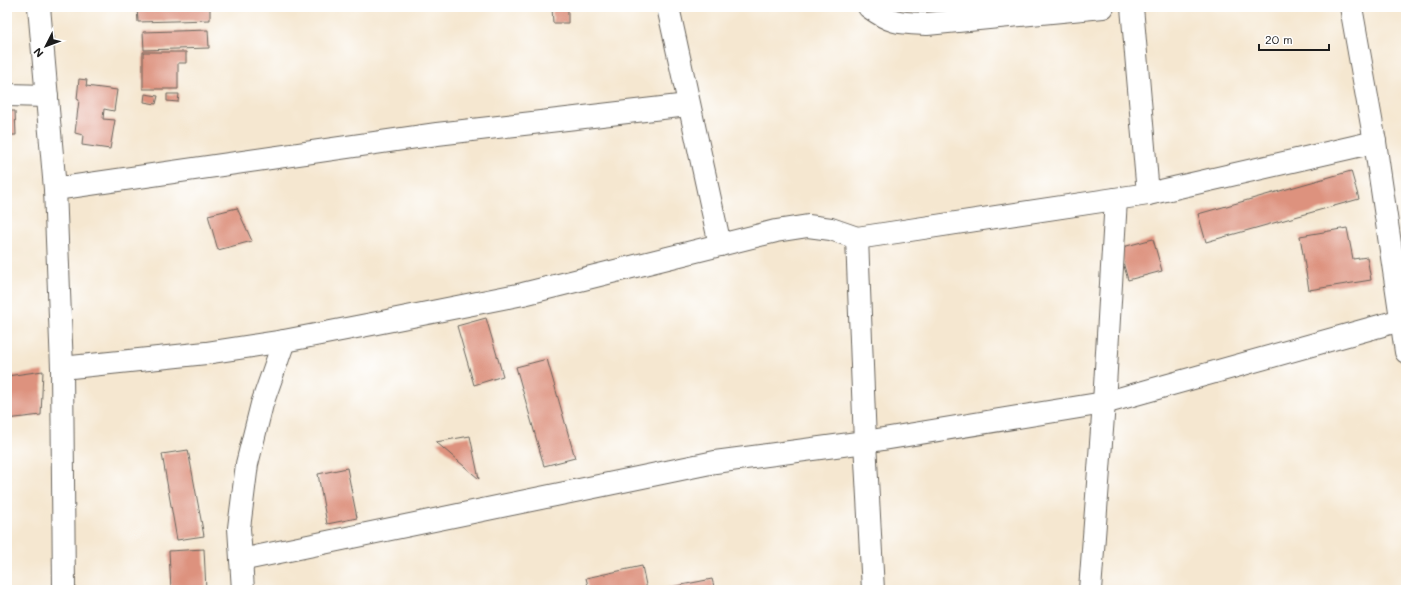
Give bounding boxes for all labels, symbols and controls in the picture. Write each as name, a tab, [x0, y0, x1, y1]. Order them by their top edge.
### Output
north arrow	[26, 26, 66, 66]
scale bar	[1259, 26, 1329, 52]
text: 20 m	[1265, 31, 1293, 47]
text: N	[30, 45, 47, 61]

